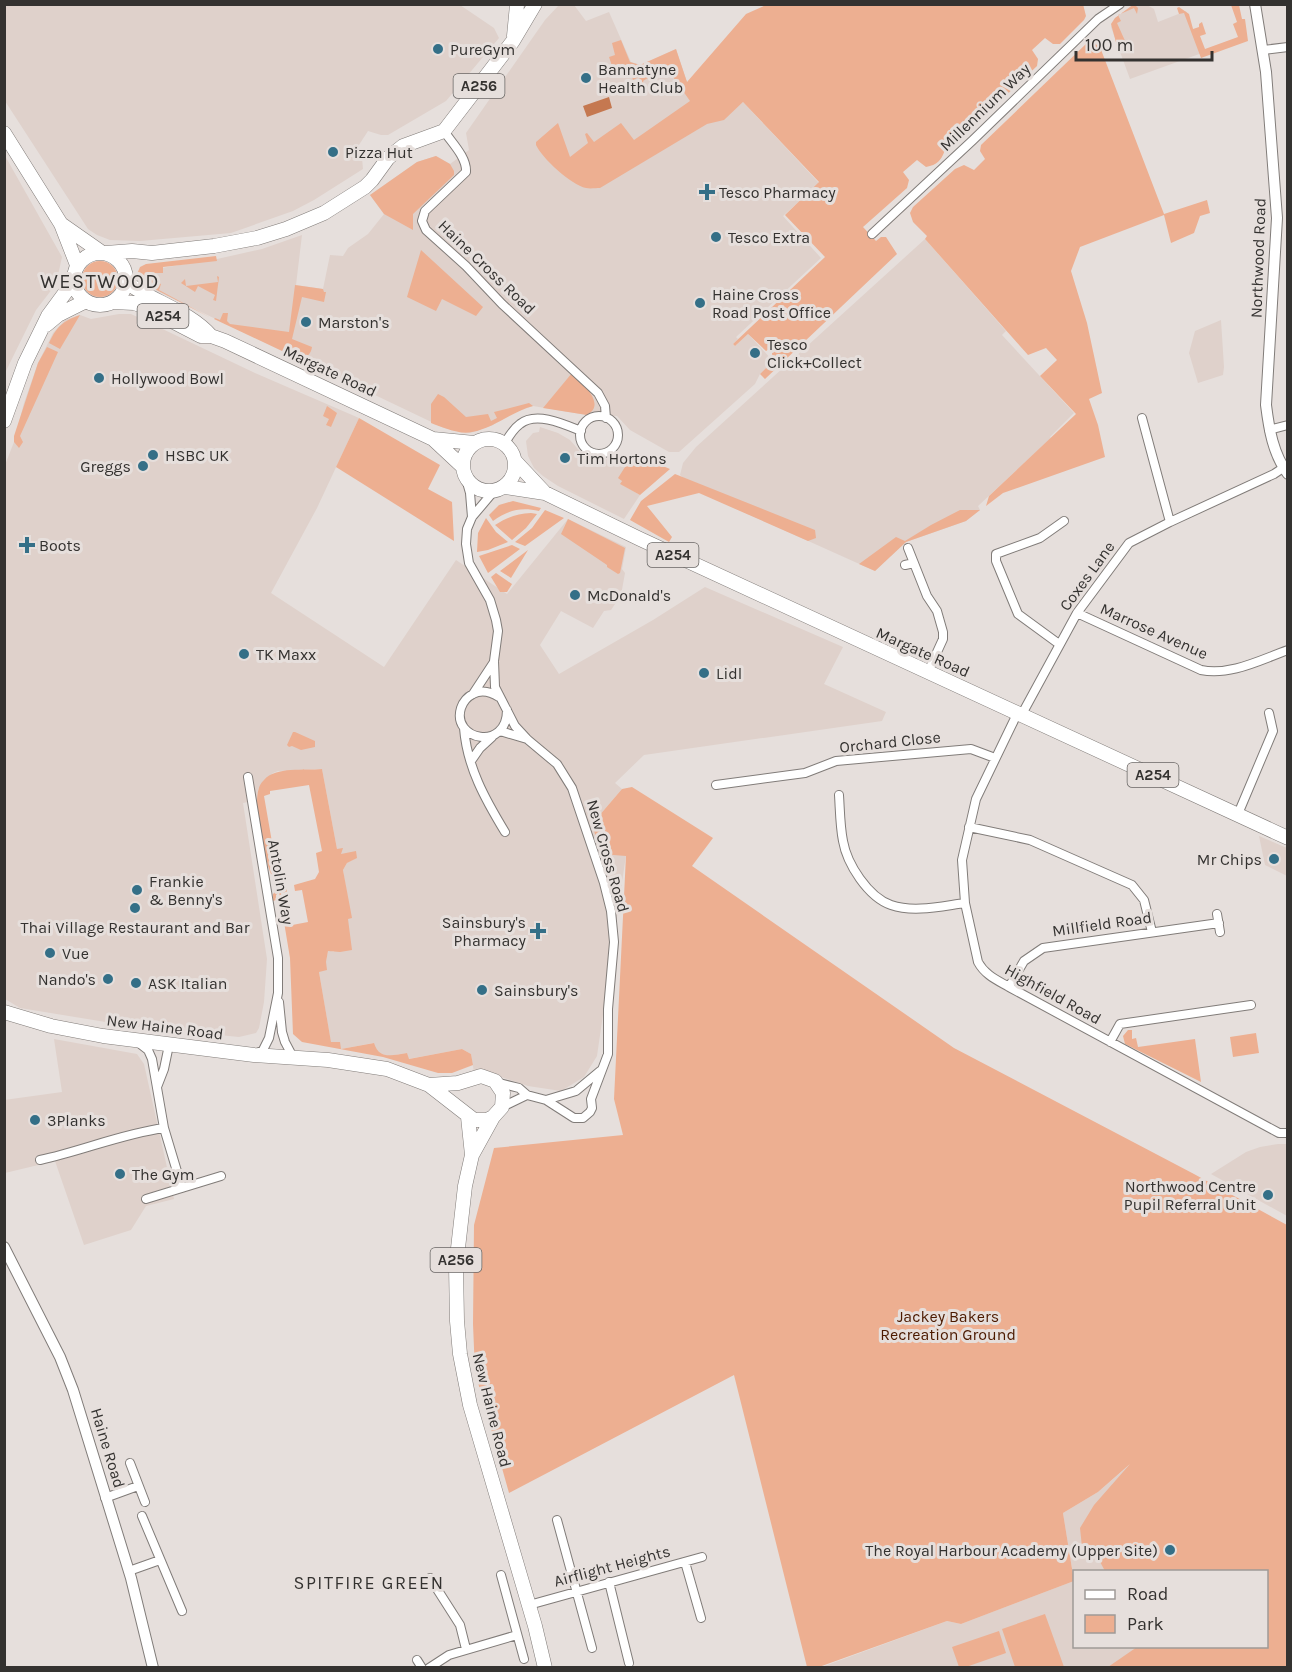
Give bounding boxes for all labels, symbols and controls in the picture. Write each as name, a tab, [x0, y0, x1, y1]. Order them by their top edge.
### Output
scale bar	[1076, 24, 1212, 62]
text: 100 m	[1085, 34, 1133, 56]
place label: PureGym	[450, 40, 515, 59]
marker: PureGym	[431, 42, 445, 56]
street label: Millennium Way	[936, 59, 1034, 155]
place label: Bannatyne Health Club	[598, 60, 683, 97]
marker: Bannatyne Health Club	[579, 71, 593, 85]
road number: A256	[454, 74, 504, 98]
place label: Pizza Hut	[345, 143, 413, 162]
marker: Pizza Hut	[326, 145, 340, 159]
place label: Tesco Pharmacy	[719, 183, 836, 202]
marker: Tesco Pharmacy	[700, 185, 714, 199]
street label: Northwood Road	[1246, 198, 1270, 318]
street label: Haine Cross Road	[434, 216, 540, 318]
place label: Tesco Extra	[728, 228, 810, 247]
marker: Tesco Extra	[709, 230, 723, 244]
district label: WESTWOOD	[40, 270, 160, 293]
place label: Haine Cross Road Post Office	[712, 285, 831, 322]
marker: Haine Cross Road Post Office	[693, 296, 707, 310]
road number: A254	[138, 304, 188, 328]
place label: Marston's	[318, 313, 390, 332]
marker: Marston's	[299, 315, 313, 329]
place label: Tesco Click+Collect	[767, 335, 862, 372]
street label: Margate Road	[280, 341, 380, 401]
marker: Tesco Click+Collect	[748, 346, 762, 360]
place label: Hollywood Bowl	[111, 369, 224, 388]
marker: Hollywood Bowl	[92, 371, 106, 385]
place label: HSBC UK	[165, 446, 229, 465]
marker: HSBC UK	[146, 448, 160, 462]
place label: Tim Hortons	[577, 449, 667, 468]
marker: Tim Hortons	[558, 451, 572, 465]
place label: Greggs	[80, 457, 131, 476]
marker: Greggs	[136, 459, 150, 473]
place label: Boots	[39, 536, 81, 555]
marker: Boots	[20, 538, 34, 552]
street label: Coxes Lane	[1055, 538, 1119, 614]
road number: A254	[648, 543, 698, 567]
place label: McDonald's	[587, 586, 671, 605]
marker: McDonald's	[568, 588, 582, 602]
street label: Marrose Avenue	[1097, 599, 1211, 663]
street label: Margate Road	[873, 623, 973, 681]
place label: TK Maxx	[256, 645, 316, 664]
marker: TK Maxx	[237, 647, 251, 661]
place label: Lidl	[716, 664, 742, 683]
marker: Lidl	[697, 666, 711, 680]
street label: Orchard Close	[839, 727, 941, 757]
road number: A254	[1128, 763, 1178, 787]
street label: New Cross Road	[583, 797, 633, 915]
street label: Antolin Way	[264, 838, 298, 927]
place label: Mr Chips	[1197, 850, 1262, 869]
marker: Mr Chips	[1267, 852, 1281, 866]
place label: Frankie & Benny's	[149, 872, 223, 909]
marker: Frankie & Benny's	[130, 883, 144, 897]
marker: Thai Village Restaurant and Bar	[128, 901, 142, 915]
street label: Millfield Road	[1051, 908, 1153, 940]
place label: Sainsbury's Pharmacy	[442, 913, 527, 950]
place label: Thai Village Restaurant and Bar	[21, 918, 250, 937]
marker: Sainsbury's Pharmacy	[531, 924, 545, 938]
place label: Vue	[62, 944, 89, 963]
marker: Vue	[43, 946, 57, 960]
street label: Highfield Road	[1002, 960, 1104, 1028]
place label: Nando's	[38, 970, 96, 989]
marker: Nando's	[101, 972, 115, 986]
place label: ASK Italian	[148, 974, 227, 993]
marker: ASK Italian	[129, 976, 143, 990]
place label: Sainsbury's	[494, 981, 578, 1000]
marker: Sainsbury's	[475, 983, 489, 997]
street label: New Haine Road	[106, 1010, 224, 1044]
place label: 3Planks	[47, 1111, 106, 1130]
marker: 3Planks	[28, 1113, 42, 1127]
place label: The Gym	[132, 1165, 194, 1184]
marker: The Gym	[113, 1167, 127, 1181]
place label: Northwood Centre Pupil Referral Unit	[1124, 1177, 1256, 1214]
marker: Northwood Centre Pupil Referral Unit	[1261, 1188, 1275, 1202]
road number: A256	[430, 1248, 482, 1272]
park label: Jackey Bakers Recreation Ground	[880, 1307, 1016, 1344]
street label: New Haine Road	[469, 1351, 515, 1469]
street label: Haine Road	[87, 1406, 129, 1490]
street label: Airflight Heights	[552, 1541, 672, 1591]
place label: The Royal Harbour Academy (Upper Site)	[865, 1541, 1158, 1560]
marker: The Royal Harbour Academy (Upper Site)	[1163, 1543, 1177, 1557]
legend	[1073, 1570, 1268, 1648]
district label: SPITFIRE GREEN	[294, 1572, 444, 1594]
text: Road	[1127, 1583, 1168, 1605]
text: Park	[1127, 1613, 1164, 1635]

